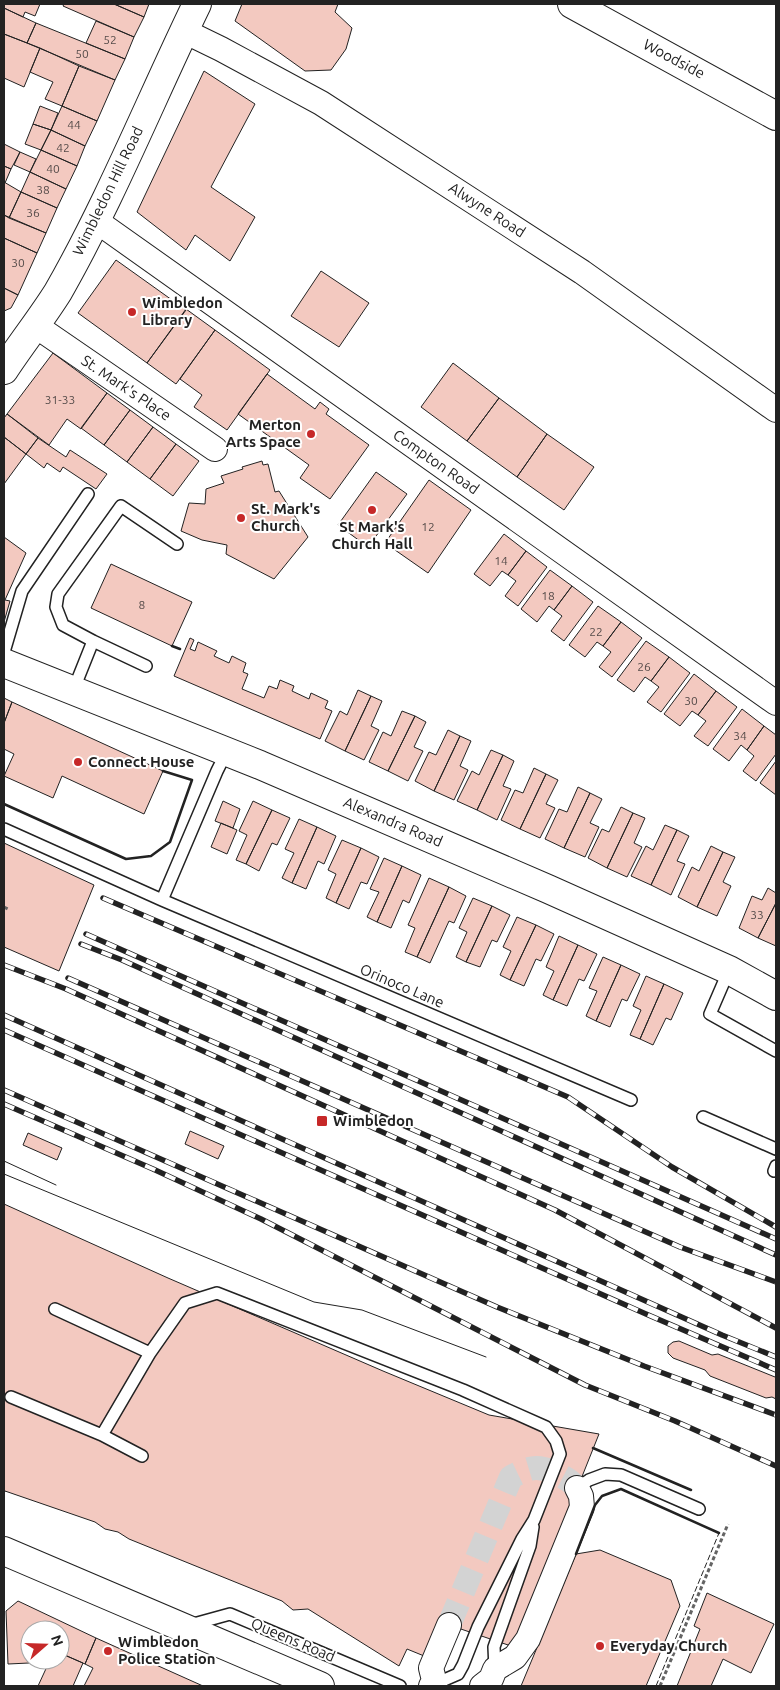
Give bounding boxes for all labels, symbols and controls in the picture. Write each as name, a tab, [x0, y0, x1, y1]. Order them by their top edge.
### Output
house number: 52	[103, 33, 117, 46]
street label: Woodside	[641, 35, 708, 82]
house number: 50	[75, 47, 89, 60]
house number: 44	[67, 118, 81, 131]
street label: Wimbledon Hill Road	[69, 124, 146, 258]
house number: 42	[56, 141, 70, 154]
house number: 40	[46, 162, 60, 175]
street label: Alwyne Road	[446, 179, 529, 241]
house number: 38	[36, 183, 50, 196]
house number: 36	[26, 206, 40, 219]
house number: 30	[11, 256, 25, 269]
place label: Wimbledon Library	[142, 294, 223, 328]
marker: Wimbledon Library	[126, 306, 138, 318]
street label: St. Mark's Place	[78, 351, 174, 424]
house number: 31-33	[45, 393, 75, 406]
place label: Merton Arts Space	[226, 416, 301, 450]
street label: Compton Road	[390, 426, 482, 497]
marker: Merton Arts Space	[305, 428, 317, 440]
place label: St. Mark's Church	[251, 500, 320, 534]
marker: St Mark's Church Hall	[366, 504, 378, 516]
marker: St. Mark's Church	[235, 512, 247, 524]
place label: St Mark's Church Hall	[332, 518, 413, 552]
house number: 12	[421, 520, 435, 533]
house number: 14	[494, 554, 508, 567]
house number: 18	[541, 589, 555, 602]
house number: 8	[139, 598, 146, 611]
house number: 22	[589, 625, 603, 638]
house number: 26	[637, 660, 651, 673]
house number: 30	[684, 694, 698, 707]
house number: 34	[733, 729, 747, 742]
place label: Connect House	[88, 753, 194, 770]
marker: Connect House	[72, 756, 84, 768]
street label: Alexandra Road	[341, 793, 445, 850]
house number: 33	[750, 908, 764, 921]
street label: Orinoco Lane	[358, 960, 447, 1011]
place label: Wimbledon	[333, 1112, 414, 1129]
marker: Wimbledon	[315, 1114, 329, 1128]
street label: Queens Road	[249, 1614, 338, 1665]
north arrow	[20, 1620, 70, 1670]
text: N	[48, 1633, 67, 1648]
place label: Wimbledon Police Station	[118, 1633, 216, 1667]
place label: Everyday Church	[610, 1637, 728, 1654]
marker: Everyday Church	[594, 1640, 606, 1652]
marker: Wimbledon Police Station	[102, 1645, 114, 1657]

